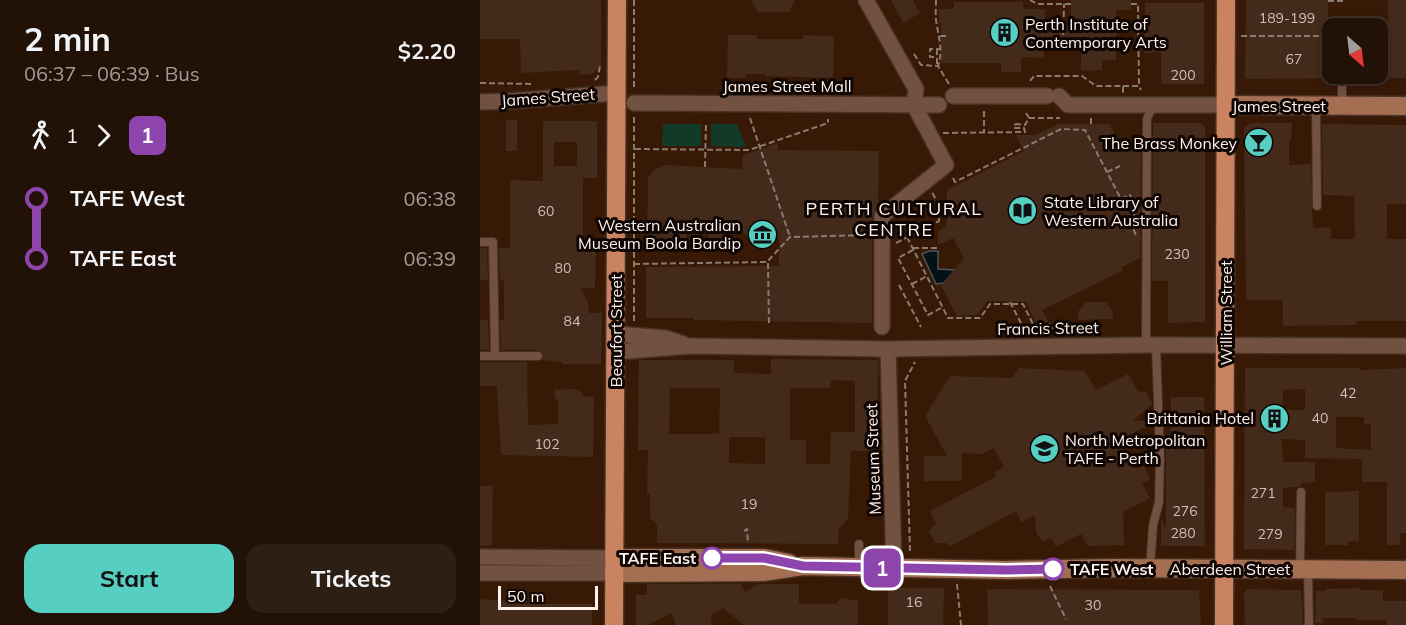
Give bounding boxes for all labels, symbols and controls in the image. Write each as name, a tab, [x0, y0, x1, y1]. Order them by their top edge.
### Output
house number: 189-199	[1259, 9, 1315, 27]
place label: Perth Institute of Contemporary Arts	[1025, 14, 1167, 52]
building icon: Perth Institute of Contemporary Arts	[988, 17, 1020, 49]
text: 2 min	[24, 18, 111, 59]
north arrow	[1322, 18, 1388, 84]
map controls	[1322, 18, 1388, 84]
text: $2.20	[398, 37, 456, 65]
house number: 67	[1286, 50, 1302, 68]
text: 06:37 – 06:39 · Bus	[24, 61, 200, 86]
house number: 200	[1170, 66, 1196, 84]
street label: James Street Mall	[722, 76, 852, 96]
street label: James Street	[500, 84, 596, 110]
street label: James Street	[1232, 96, 1326, 116]
icon: walk	[24, 119, 57, 152]
icon: forward	[87, 119, 120, 152]
text: 1	[141, 122, 154, 148]
text: 1	[66, 123, 78, 148]
bar icon: The Brass Monkey	[1242, 127, 1274, 159]
place label: The Brass Monkey	[1101, 133, 1237, 153]
text: TAFE West	[70, 184, 185, 212]
text: 06:38	[403, 186, 456, 211]
place label: State Library of Western Australia	[1044, 192, 1178, 230]
library icon: State Library of Western Australia	[1007, 195, 1039, 227]
district label: PERTH CULTURAL CENTRE	[805, 197, 983, 241]
house number: 60	[538, 202, 554, 220]
place label: Western Australian Museum Boola Bardip	[578, 215, 741, 253]
museum icon: Western Australian Museum Boola Bardip	[746, 218, 778, 250]
text: TAFE East	[70, 244, 176, 272]
house number: 230	[1164, 245, 1190, 263]
text: 06:39	[403, 246, 456, 271]
house number: 80	[555, 259, 571, 277]
street label: William Street	[1216, 260, 1236, 366]
street label: Beaufort Street	[606, 274, 626, 388]
house number: 84	[564, 312, 581, 330]
street label: Francis Street	[997, 317, 1099, 339]
house number: 42	[1340, 384, 1356, 402]
building icon: Brittania Hotel	[1259, 402, 1291, 434]
street label: Museum Street	[861, 403, 885, 515]
place label: Brittania Hotel	[1147, 408, 1254, 428]
house number: 40	[1312, 409, 1328, 427]
place label: North Metropolitan TAFE - Perth	[1065, 430, 1205, 468]
school or university icon: North Metropolitan TAFE - Perth	[1028, 433, 1060, 465]
house number: 102	[534, 435, 560, 453]
house number: 271	[1250, 484, 1276, 502]
house number: 19	[741, 495, 757, 513]
house number: 276	[1172, 502, 1198, 520]
house number: 280	[1170, 524, 1196, 542]
house number: 279	[1257, 525, 1283, 543]
button: Start	[24, 544, 234, 613]
button: Tickets	[246, 544, 456, 613]
marker: TAFE East	[701, 547, 723, 569]
place label: TAFE East	[619, 548, 696, 568]
line badge: 1	[862, 548, 902, 588]
text: 1	[876, 555, 888, 581]
marker: TAFE West	[1042, 558, 1064, 580]
place label: TAFE West	[1070, 559, 1153, 579]
street label: Aberdeen Street	[1170, 559, 1291, 579]
scale bar	[498, 583, 598, 610]
text: 50 m	[507, 586, 544, 606]
house number: 16	[906, 593, 922, 611]
house number: 30	[1085, 596, 1101, 614]

